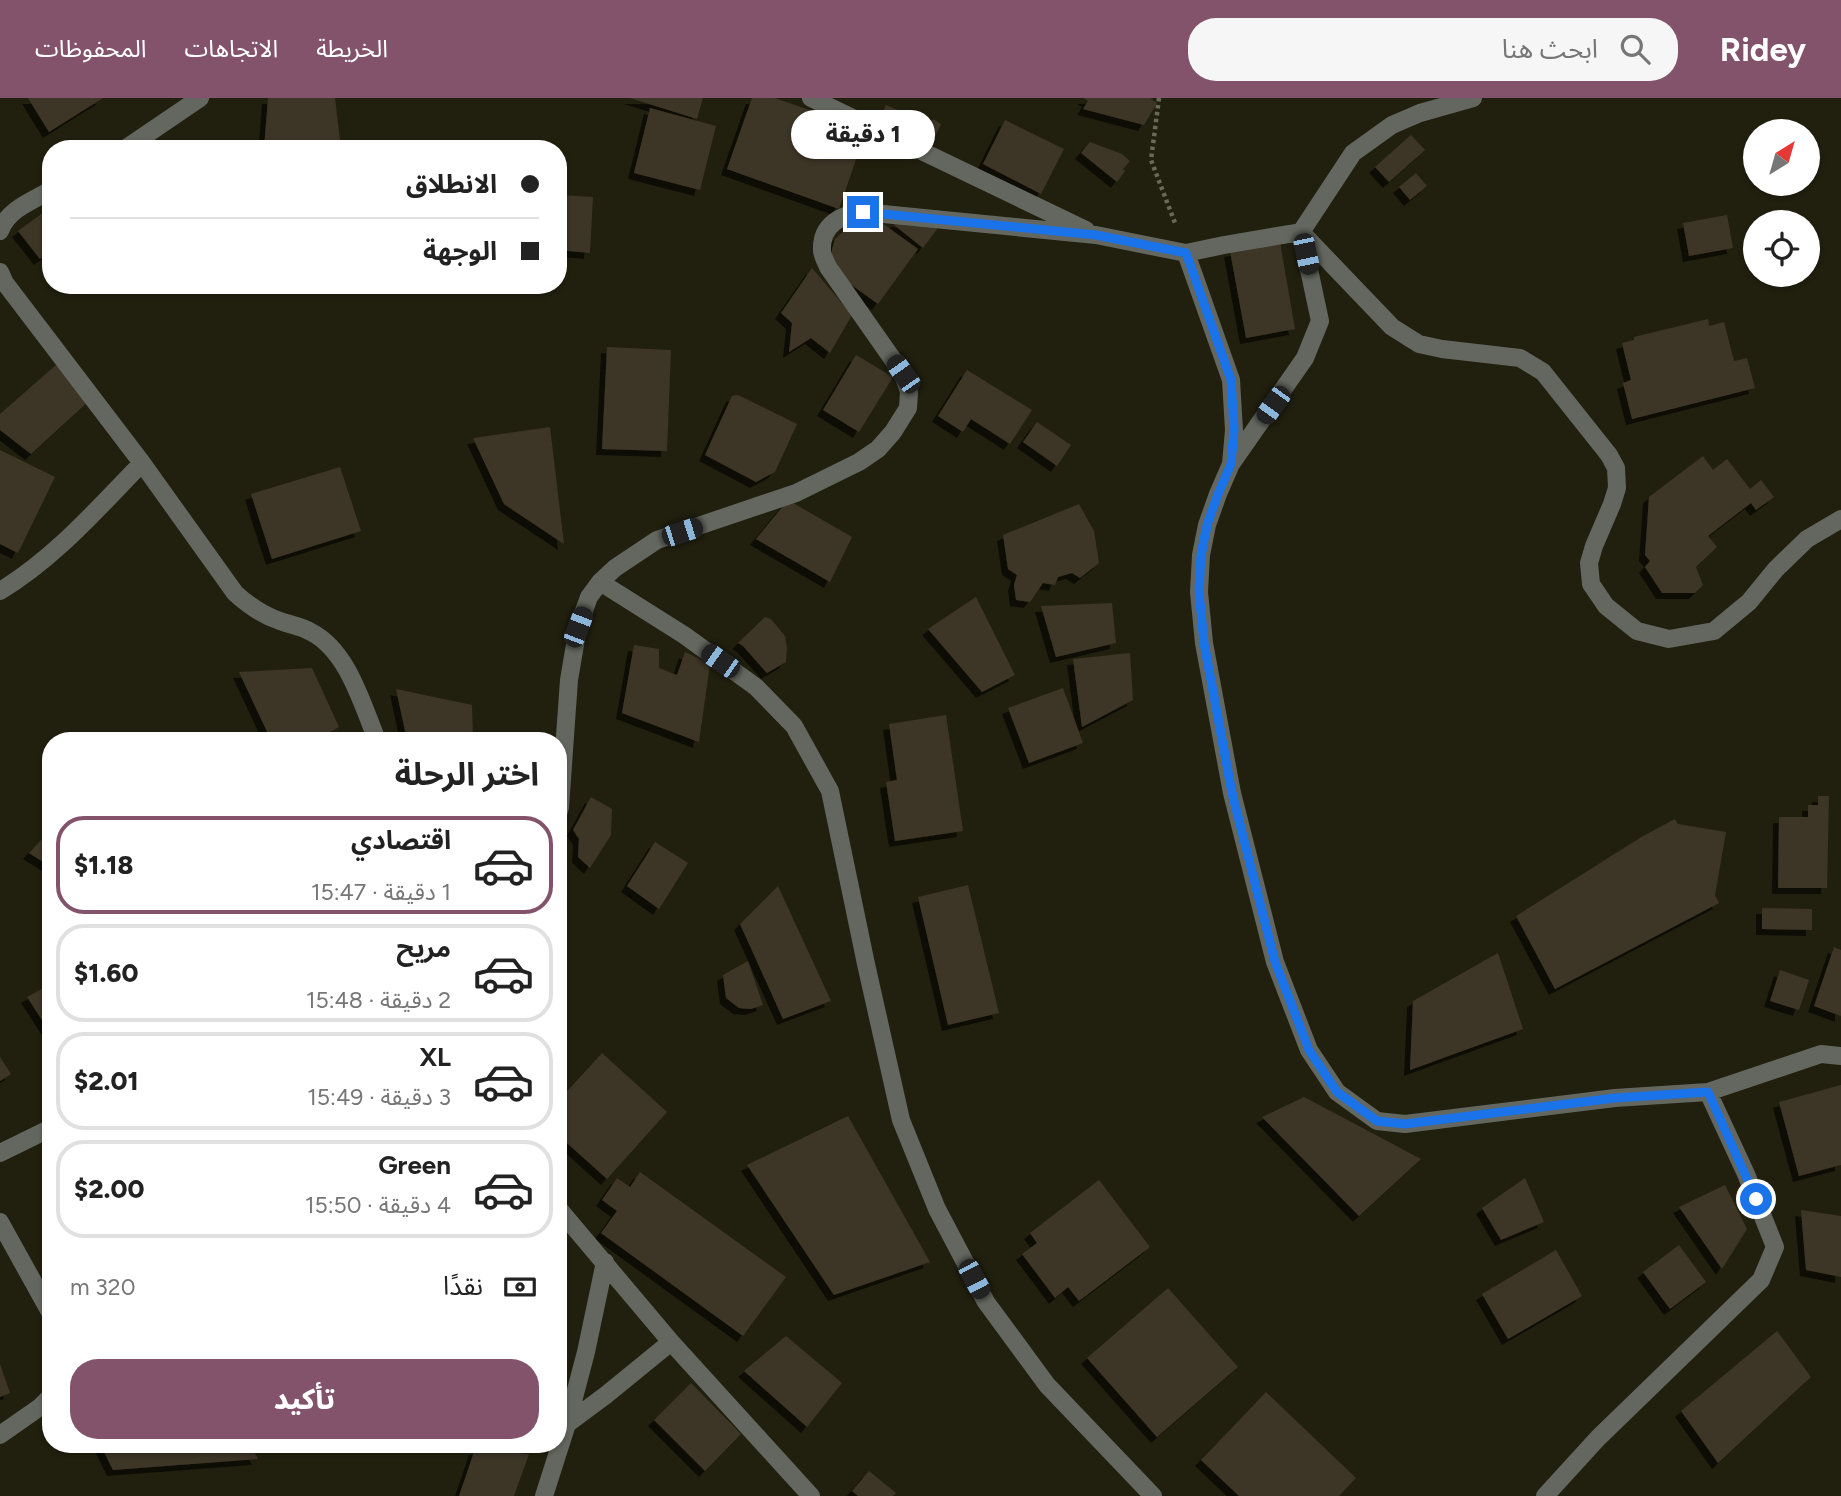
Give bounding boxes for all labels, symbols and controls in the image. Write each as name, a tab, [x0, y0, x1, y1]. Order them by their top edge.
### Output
search box	[1188, 18, 1678, 81]
icon: search	[1616, 30, 1654, 68]
text: Ridey	[1720, 30, 1806, 69]
text: ابحث هنا	[1502, 33, 1598, 65]
text: المحفوظات	[35, 34, 146, 63]
text: الاتجاهات	[184, 34, 278, 63]
text: الخريطة	[316, 34, 388, 63]
callout: 1 دقيقة	[791, 110, 935, 159]
north arrow	[1743, 119, 1820, 196]
map controls	[1743, 119, 1820, 287]
text: 1 دقيقة	[825, 120, 901, 148]
text: الانطلاق	[406, 168, 497, 200]
route end	[847, 196, 879, 228]
button: locate	[1743, 210, 1820, 287]
car	[1292, 231, 1321, 277]
text: الوجهة	[423, 235, 497, 267]
car	[883, 351, 924, 397]
car	[1253, 382, 1294, 428]
car	[659, 516, 706, 548]
car	[561, 604, 596, 650]
car	[697, 640, 744, 682]
text: اختر الرحلة	[395, 755, 539, 793]
text: اقتصادي	[351, 824, 451, 856]
icon: car	[472, 834, 535, 897]
text: $1.18	[74, 849, 133, 881]
text: 1 دقيقة · 15:47	[311, 878, 451, 906]
text: مريح	[396, 932, 451, 964]
icon: car	[472, 942, 535, 1005]
text: $1.60	[74, 957, 139, 989]
text: 2 دقيقة · 15:48	[306, 986, 451, 1014]
text: XL	[419, 1041, 451, 1073]
icon: car	[472, 1050, 535, 1113]
text: $2.01	[74, 1065, 139, 1097]
text: 3 دقيقة · 15:49	[307, 1083, 451, 1111]
text: Green	[378, 1149, 451, 1181]
icon: car	[472, 1158, 535, 1221]
text: $2.00	[74, 1173, 144, 1205]
route start	[1740, 1183, 1772, 1215]
text: 4 دقيقة · 15:50	[305, 1191, 451, 1219]
car	[955, 1256, 994, 1302]
icon: cash	[501, 1268, 539, 1306]
text: نقدًا	[443, 1270, 483, 1302]
text: 320 m	[70, 1273, 135, 1301]
button: تأكيد	[70, 1359, 539, 1439]

